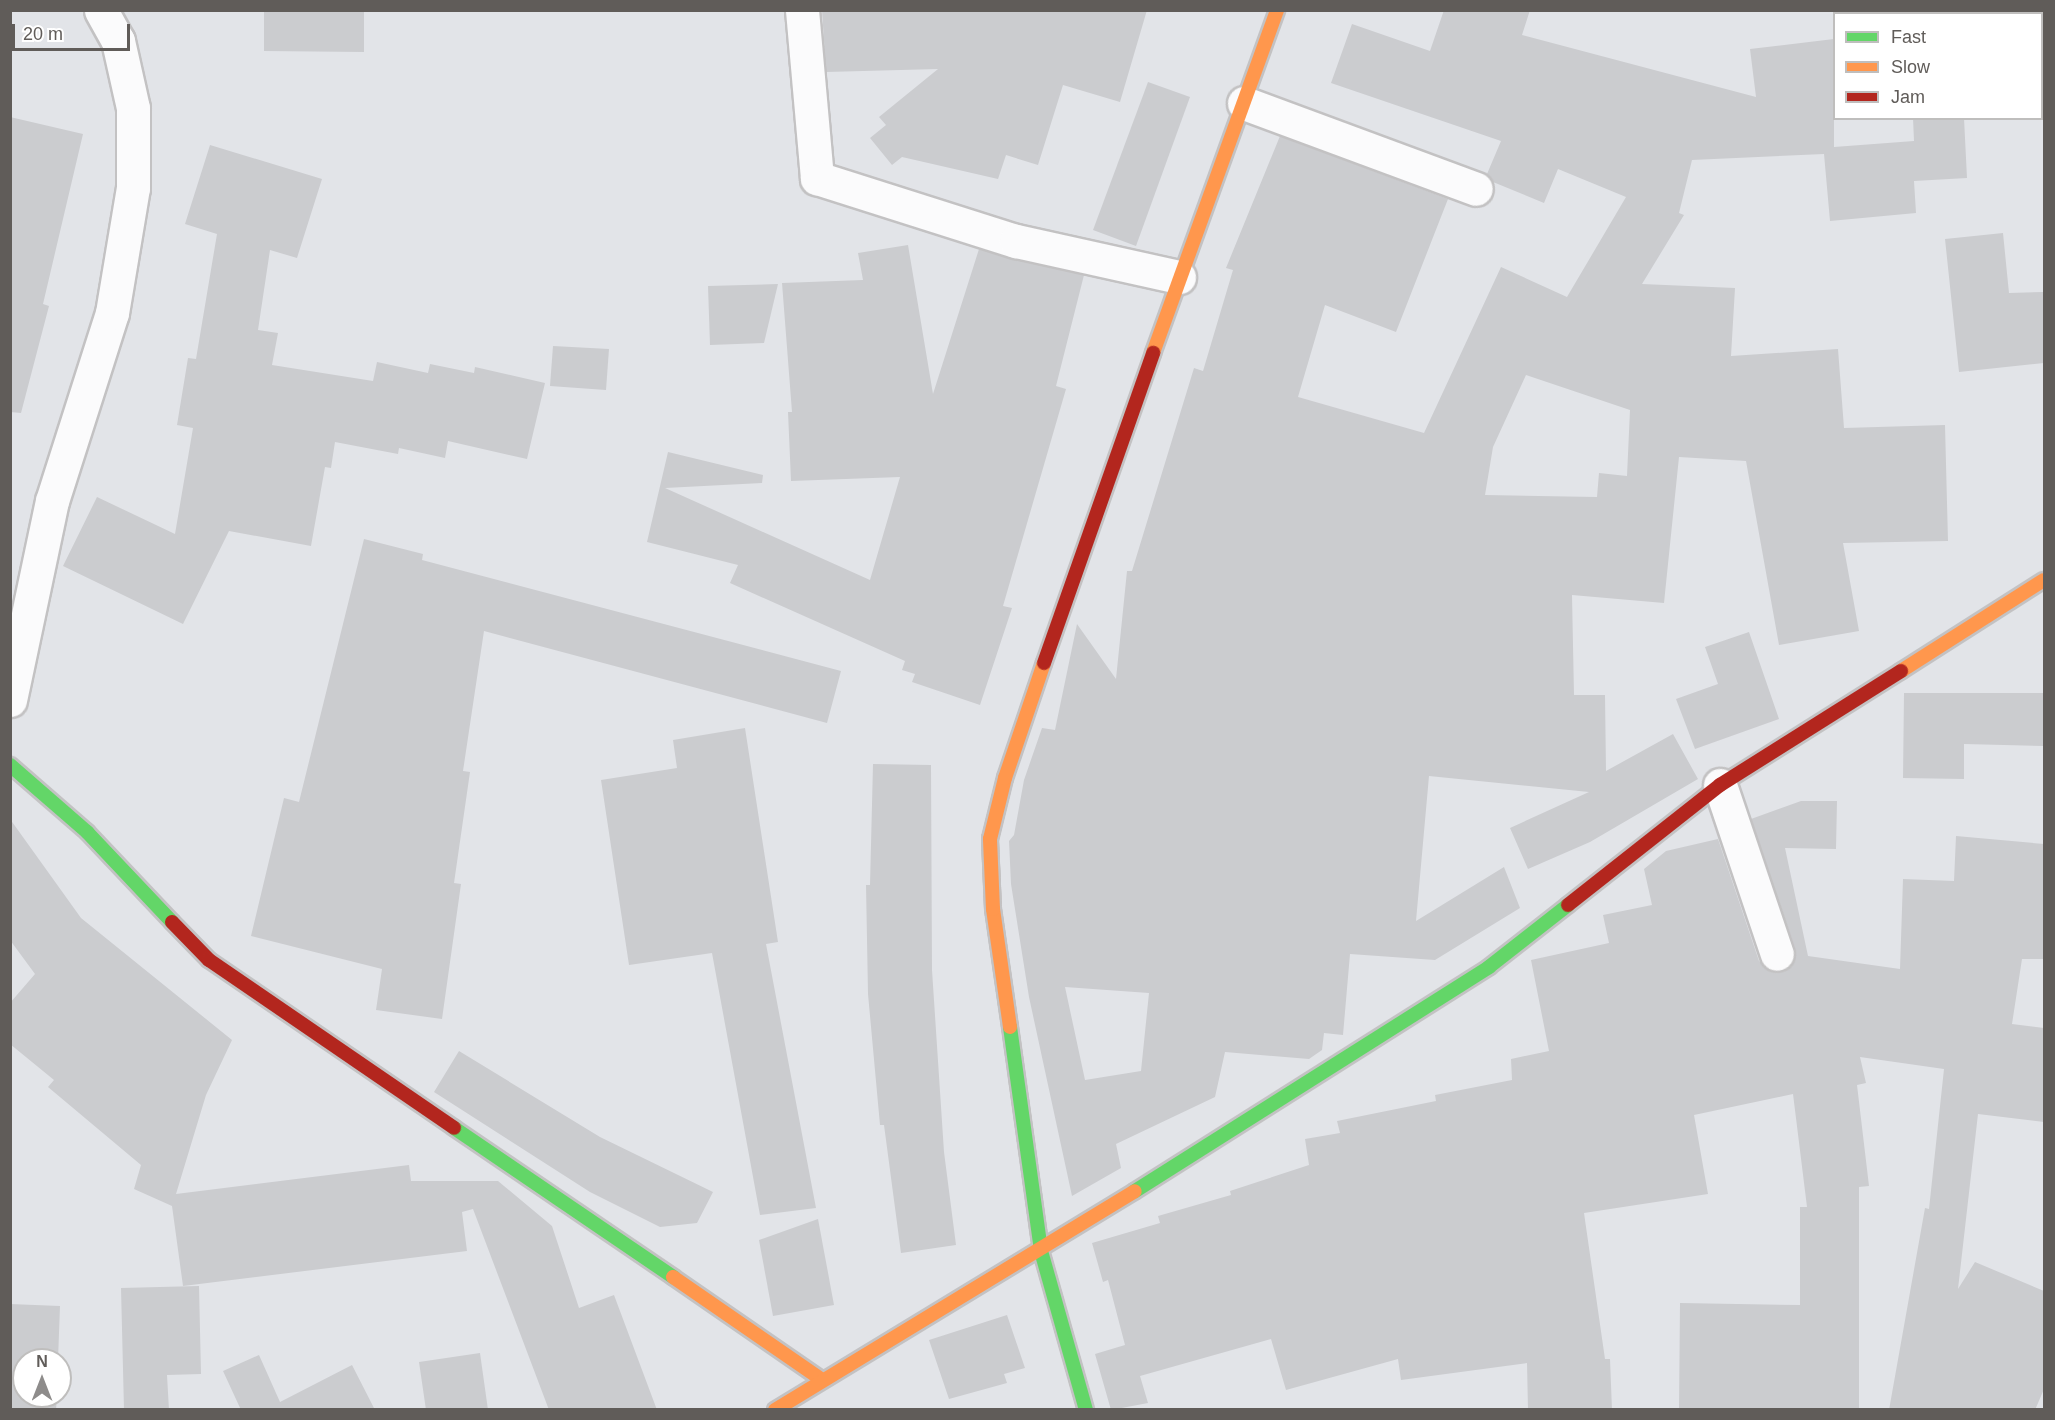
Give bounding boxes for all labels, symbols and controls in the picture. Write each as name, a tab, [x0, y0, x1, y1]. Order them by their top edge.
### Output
scale bar	[15, 12, 134, 50]
legend	[1833, 12, 2043, 120]
text: 20 m	[23, 24, 63, 44]
text: Fast	[1891, 27, 1926, 47]
text: Slow	[1891, 57, 1930, 77]
text: Jam	[1891, 87, 1925, 107]
north arrow	[12, 1348, 72, 1408]
text: N	[36, 1353, 48, 1370]

